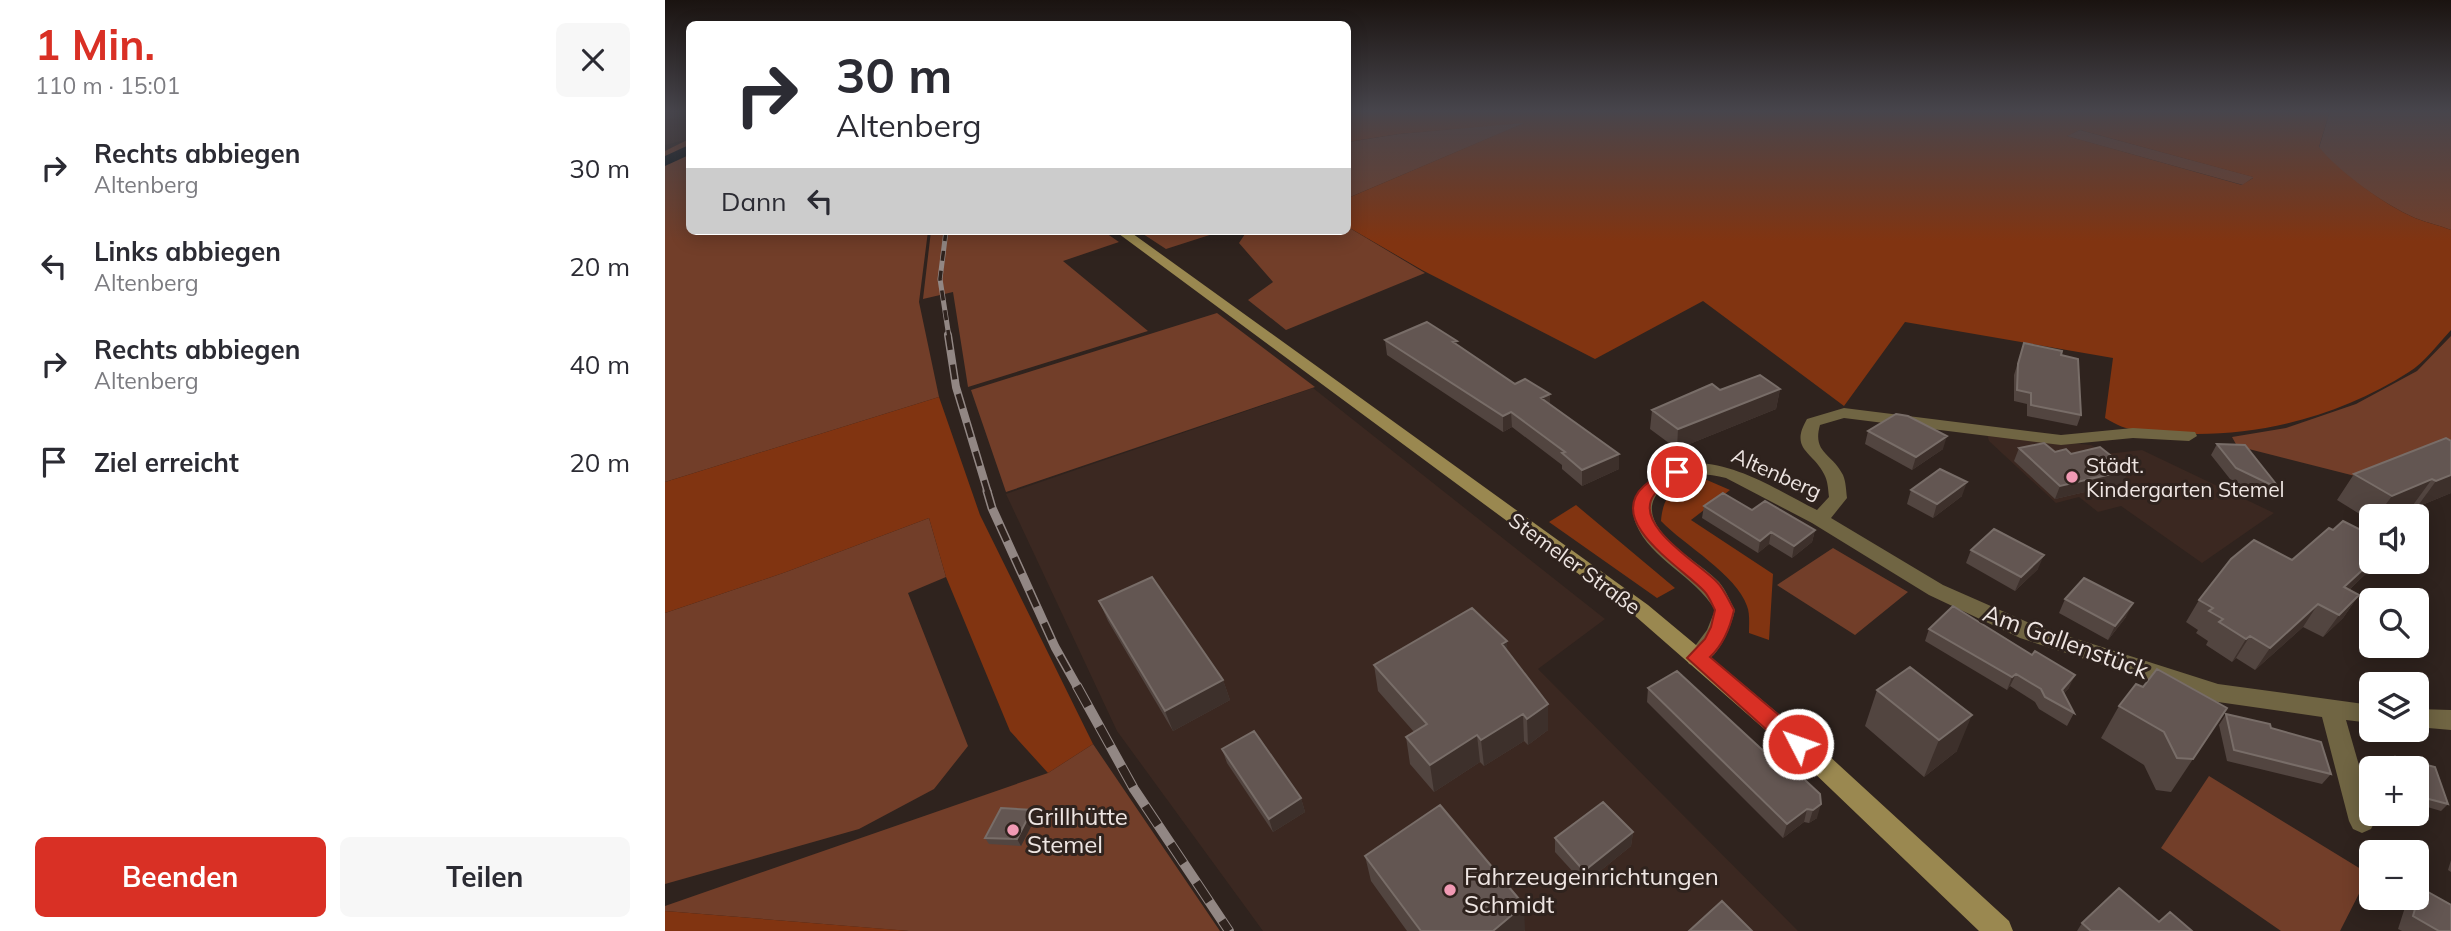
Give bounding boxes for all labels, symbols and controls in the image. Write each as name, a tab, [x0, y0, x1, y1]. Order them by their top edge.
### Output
text: 1 Min.	[35, 18, 155, 71]
button: close	[556, 23, 630, 97]
text: 30 m	[836, 44, 952, 105]
icon: right	[721, 49, 812, 140]
text: 110 m · 15:01	[35, 71, 180, 100]
text: Altenberg	[836, 105, 982, 145]
text: Rechts abbiegen	[94, 137, 300, 170]
icon: right	[35, 149, 73, 187]
text: 30 m	[569, 152, 630, 185]
text: Altenberg	[94, 170, 199, 199]
icon: left	[801, 182, 839, 220]
text: Dann	[721, 185, 787, 218]
text: Links abbiegen	[94, 235, 281, 268]
icon: left	[35, 247, 73, 285]
text: 20 m	[569, 250, 630, 283]
text: Altenberg	[94, 268, 199, 297]
text: Rechts abbiegen	[94, 333, 300, 366]
icon: right	[35, 345, 73, 383]
text: 40 m	[569, 348, 630, 381]
text: Altenberg	[94, 366, 199, 395]
pin	[1647, 442, 1707, 502]
street label: Altenberg	[1728, 442, 1826, 504]
icon: arrive	[35, 443, 73, 481]
text: Ziel erreicht	[94, 446, 239, 479]
text: 20 m	[569, 446, 630, 479]
place label: Städt. Kindergarten Stemel	[2086, 452, 2285, 502]
icon: arrive	[1658, 453, 1696, 491]
marker: Städt. Kindergarten Stemel	[2064, 469, 2080, 485]
map controls	[2359, 504, 2429, 910]
button: sound	[2359, 504, 2429, 574]
street label: Stemeler Straße	[1504, 507, 1646, 619]
button: search	[2359, 588, 2429, 658]
street label: Am Gallenstück	[1979, 597, 2153, 685]
button: layers	[2359, 672, 2429, 742]
position arrow	[1761, 707, 1835, 781]
button: +	[2359, 756, 2429, 826]
place label: Grillhütte Stemel	[1027, 801, 1128, 859]
marker: Grillhütte Stemel	[1005, 822, 1021, 838]
button: Beenden	[35, 837, 326, 917]
button: Teilen	[340, 837, 630, 917]
button: −	[2359, 840, 2429, 910]
place label: Fahrzeugeinrichtungen Schmidt	[1464, 861, 1719, 919]
marker: Fahrzeugeinrichtungen Schmidt	[1442, 882, 1458, 898]

